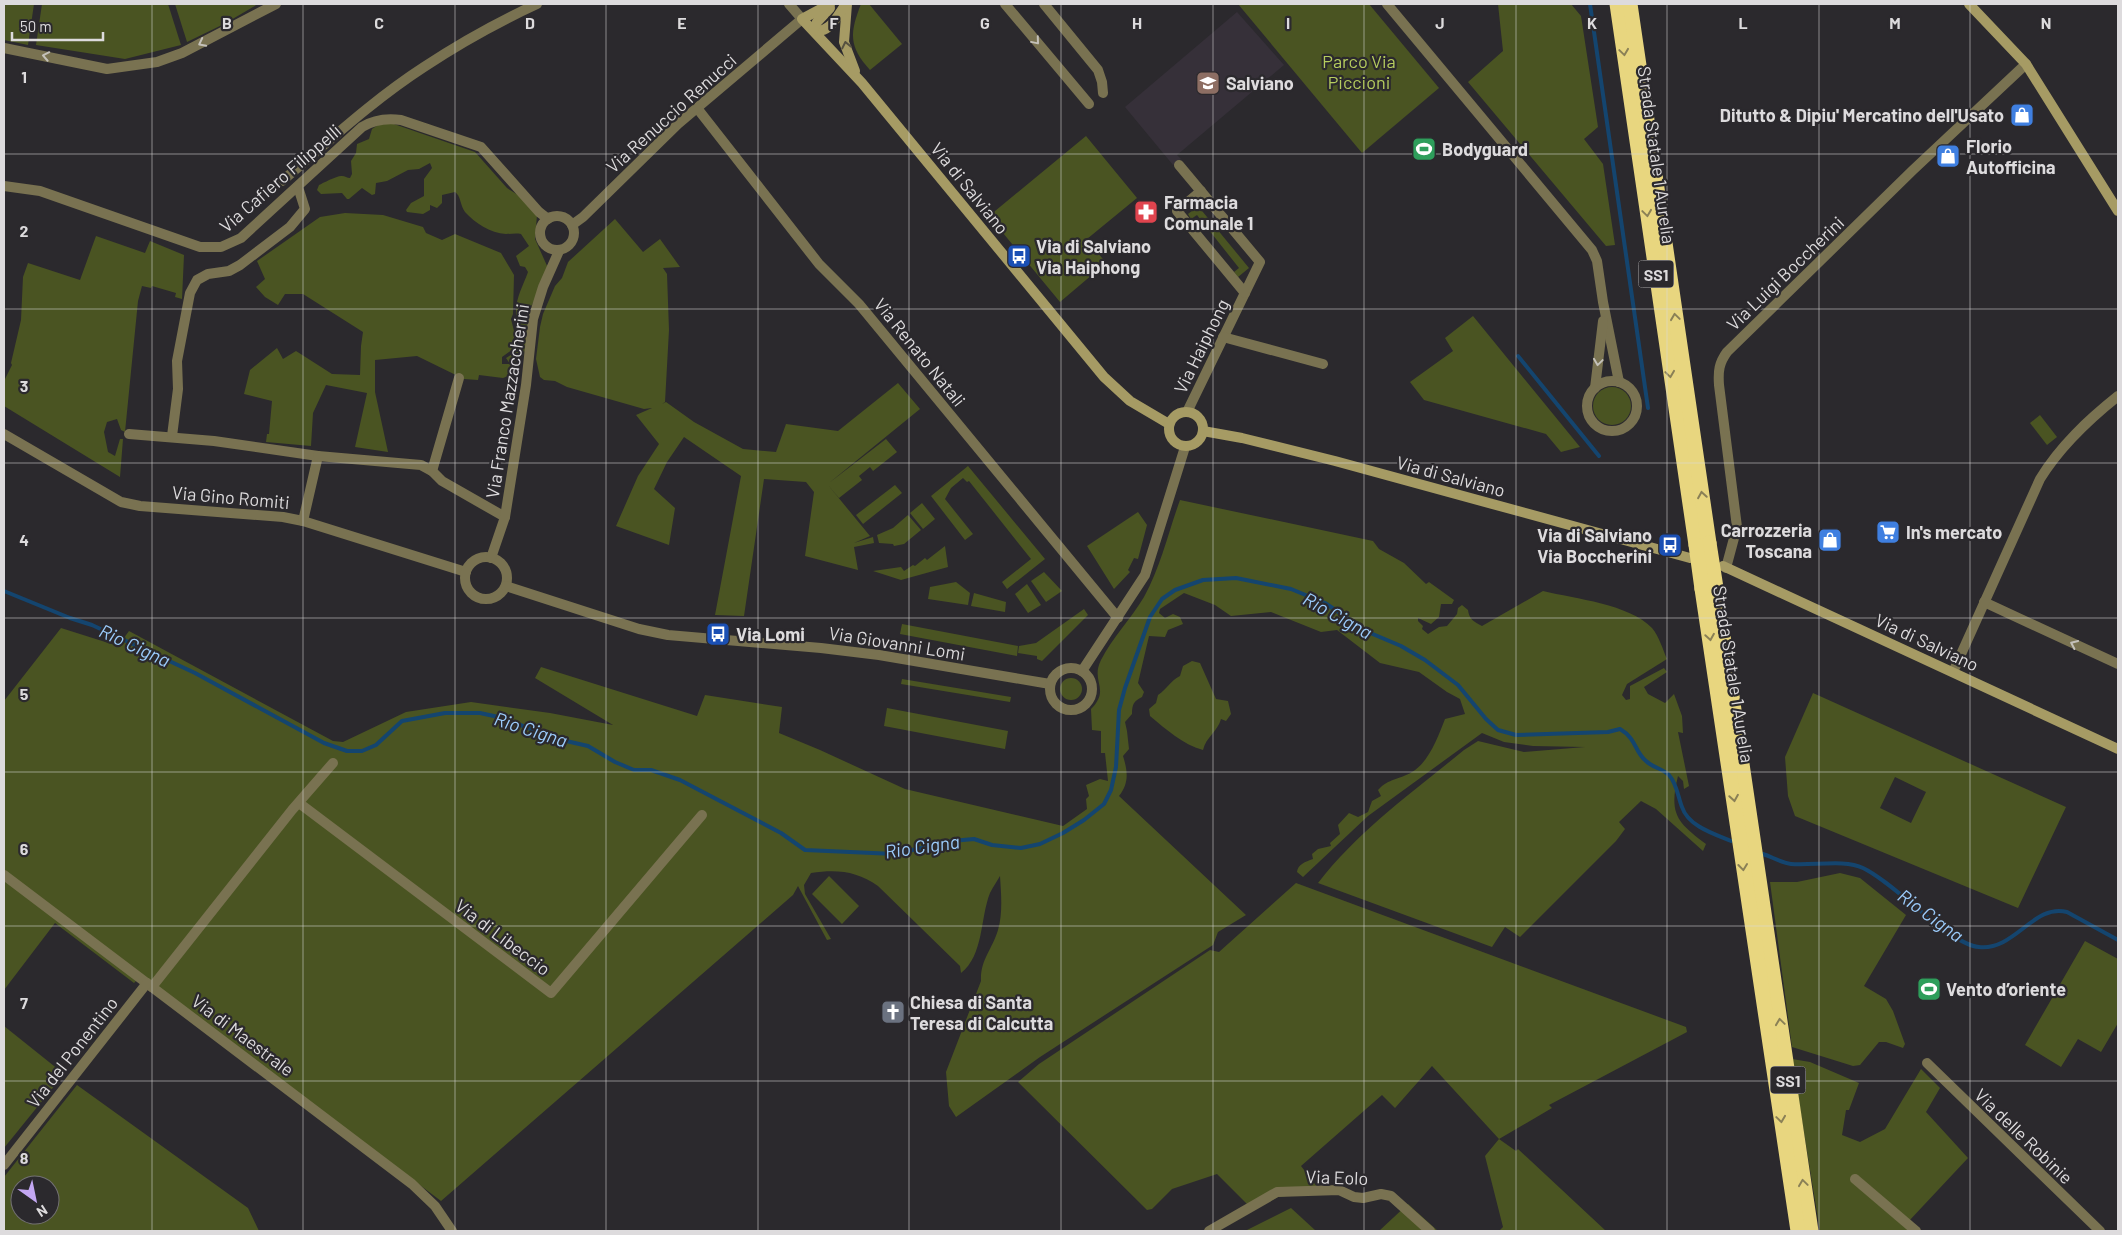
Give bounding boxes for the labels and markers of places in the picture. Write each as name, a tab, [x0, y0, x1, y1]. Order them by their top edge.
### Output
school or university icon: Salviano	[1195, 70, 1221, 96]
place label: Salviano	[1226, 72, 1294, 94]
shop icon: Ditutto & Dipiu' Mercatino dell'Usato	[2009, 102, 2035, 128]
place label: Ditutto & Dipiu' Mercatino dell'Usato	[1720, 104, 2004, 126]
place label: Florio Autofficina	[1966, 135, 2055, 178]
sports icon: Bodyguard	[1411, 136, 1437, 162]
place label: Bodyguard	[1442, 138, 1528, 160]
shop icon: Florio Autofficina	[1935, 143, 1961, 169]
place label: Farmacia Comunale 1	[1164, 191, 1253, 234]
pharmacy icon: Farmacia Comunale 1	[1133, 199, 1159, 225]
place label: Via di Salviano Via Haiphong	[1036, 235, 1151, 278]
bus stop icon: Via di Salviano Via Haiphong	[1006, 243, 1032, 269]
place label: Carrozzeria Toscana	[1721, 519, 1812, 562]
supermarket icon: In's mercato	[1875, 519, 1901, 545]
place label: In's mercato	[1906, 521, 2002, 543]
place label: Via di Salviano Via Boccherini	[1537, 524, 1652, 567]
shop icon: Carrozzeria Toscana	[1817, 527, 1843, 553]
bus stop icon: Via di Salviano Via Boccherini	[1657, 532, 1683, 558]
bus stop icon: Via Lomi	[705, 621, 731, 647]
place label: Via Lomi	[736, 623, 805, 645]
sports icon: Vento d’oriente	[1916, 976, 1942, 1002]
place label: Vento d’oriente	[1946, 978, 2066, 1000]
place label: Chiesa di Santa Teresa di Calcutta	[910, 991, 1053, 1034]
church icon: Chiesa di Santa Teresa di Calcutta	[880, 999, 906, 1025]

